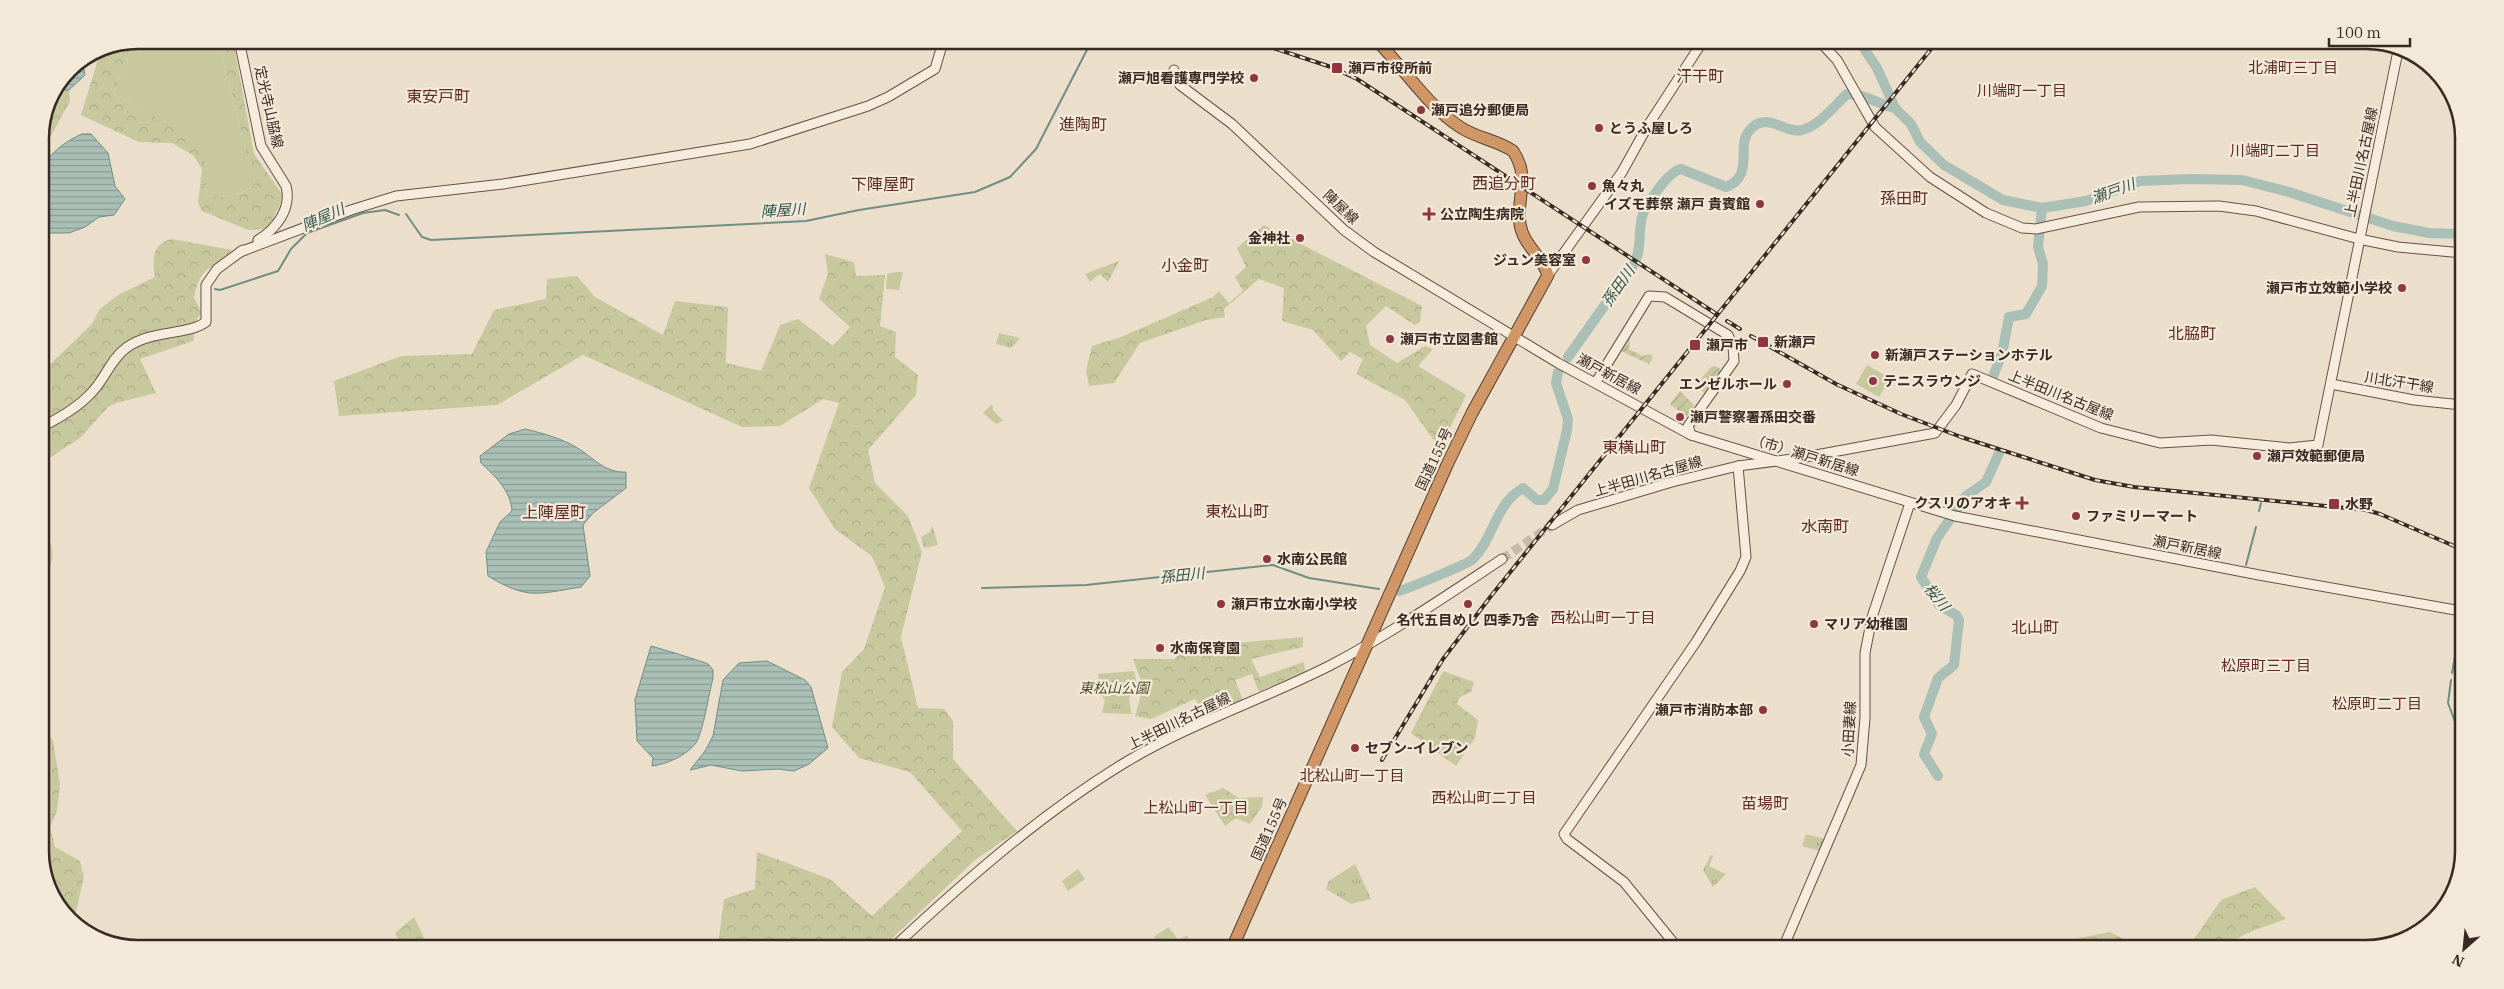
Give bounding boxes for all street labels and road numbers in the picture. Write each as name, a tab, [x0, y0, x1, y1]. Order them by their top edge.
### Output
street label: 定光寺山脇線	[251, 64, 287, 150]
street label: 上半田川名古屋線	[2341, 105, 2381, 219]
street label: 陣屋線	[1320, 186, 1362, 228]
street label: 瀬戸新居線	[1574, 350, 1644, 398]
street label: 上半田川名古屋線	[2006, 366, 2116, 424]
street label: 川北汗干線	[2363, 368, 2435, 396]
street label: 国道155号	[1412, 425, 1456, 493]
street label: （市）瀬戸新居線	[1749, 430, 1861, 480]
street label: 上半田川名古屋線	[1592, 452, 1704, 500]
street label: 瀬戸新居線	[2151, 531, 2223, 563]
street label: 上半田川名古屋線	[1125, 688, 1233, 754]
street label: 小田妻線	[1839, 701, 1859, 757]
street label: 国道155号	[1247, 795, 1291, 863]

